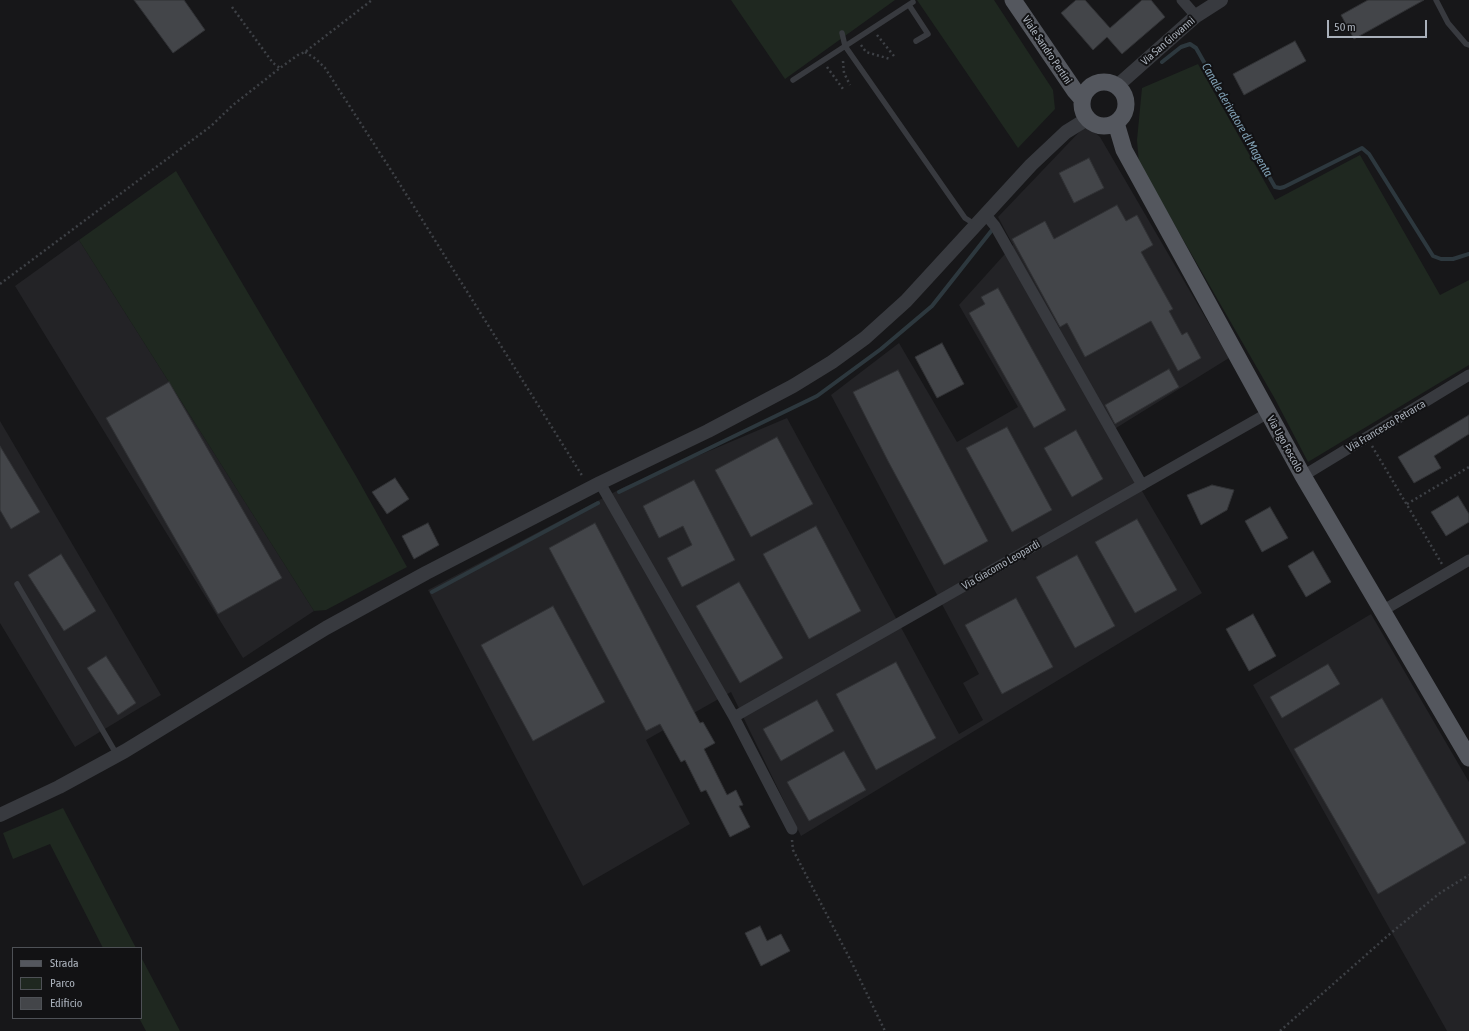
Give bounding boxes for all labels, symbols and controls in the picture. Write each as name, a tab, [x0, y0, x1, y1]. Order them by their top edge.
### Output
scale bar	[1329, 12, 1429, 38]
street label: Viale Sandro Pertini	[1019, 13, 1075, 87]
street label: Via San Giovanni	[1138, 14, 1198, 68]
text: 50 m	[1334, 20, 1356, 34]
water label: Canale derivatore di Magenta	[1199, 61, 1275, 179]
street label: Via Francesco Petrarca	[1344, 397, 1428, 455]
street label: Via Ugo Foscolo	[1264, 413, 1306, 475]
street label: Via Giacomo Leopardi	[960, 537, 1042, 593]
legend	[12, 947, 142, 1019]
text: Strada	[50, 956, 79, 970]
text: Parco	[50, 976, 75, 990]
text: Edificio	[50, 996, 82, 1010]

